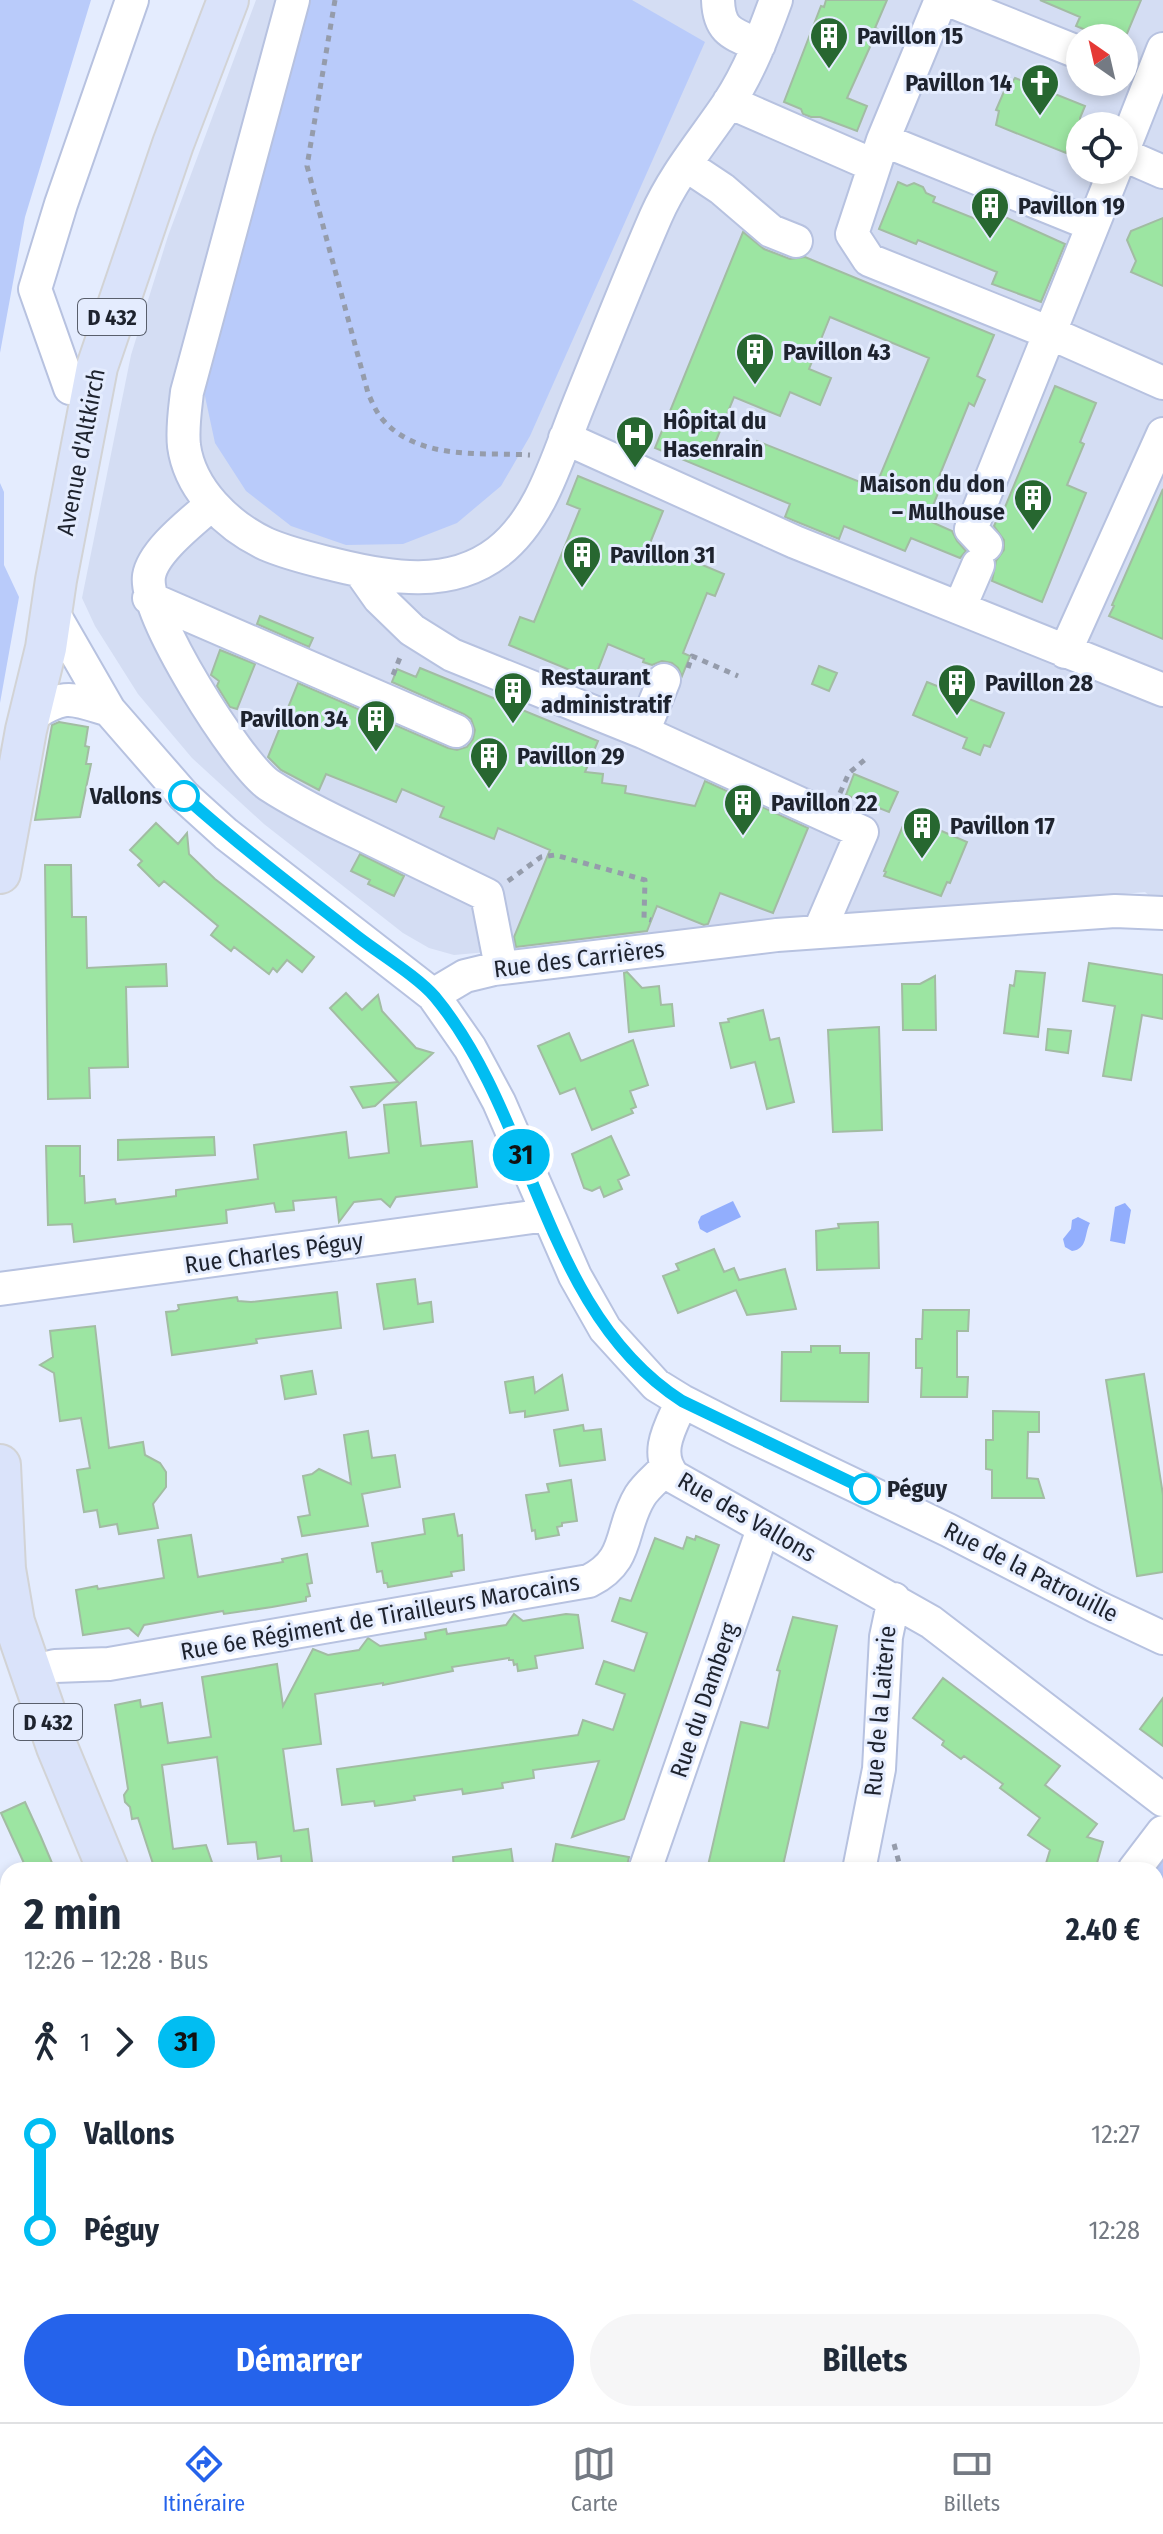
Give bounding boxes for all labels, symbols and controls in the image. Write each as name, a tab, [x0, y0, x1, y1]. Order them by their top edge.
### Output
building icon: Pavillon 15	[808, 15, 850, 70]
place label: Pavillon 15	[857, 22, 964, 50]
north arrow	[1066, 24, 1138, 96]
map controls	[1066, 24, 1138, 184]
church icon: Pavillon 14	[1019, 62, 1061, 117]
place label: Pavillon 14	[905, 69, 1012, 97]
button: locate	[1066, 112, 1138, 184]
building icon: Pavillon 19	[969, 185, 1011, 240]
place label: Pavillon 19	[1018, 192, 1125, 220]
road number: D 432	[78, 299, 146, 335]
building icon: Pavillon 43	[734, 331, 776, 386]
place label: Pavillon 43	[783, 338, 891, 366]
street label: Avenue d'Altkirch	[51, 366, 111, 538]
place label: Hôpital du Hasenrain	[663, 407, 767, 463]
hospital icon: Hôpital du Hasenrain	[614, 414, 656, 469]
place label: Maison du don – Mulhouse	[860, 470, 1005, 526]
building icon: Maison du don – Mulhouse	[1012, 477, 1054, 532]
building icon: Pavillon 31	[561, 534, 603, 589]
place label: Pavillon 31	[610, 541, 715, 569]
building icon: Pavillon 28	[936, 662, 978, 717]
place label: Restaurant administratif	[541, 663, 673, 719]
place label: Pavillon 28	[985, 669, 1093, 697]
building icon: Restaurant administratif	[492, 670, 534, 725]
building icon: Pavillon 34	[355, 698, 397, 753]
place label: Pavillon 34	[240, 705, 348, 733]
building icon: Pavillon 29	[468, 735, 510, 790]
place label: Pavillon 29	[517, 742, 625, 770]
marker: Vallons	[169, 781, 199, 811]
place label: Vallons	[89, 782, 162, 810]
building icon: Pavillon 22	[722, 782, 764, 837]
place label: Pavillon 22	[771, 789, 878, 817]
building icon: Pavillon 17	[901, 805, 943, 860]
place label: Pavillon 17	[950, 812, 1055, 840]
street label: Rue des Carrières	[492, 935, 666, 983]
line badge: 31	[485, 1129, 557, 1181]
text: 31	[509, 1138, 533, 1171]
street label: Rue Charles Péguy	[183, 1227, 365, 1279]
street label: Rue des Vallons	[673, 1466, 821, 1568]
marker: Péguy	[850, 1474, 880, 1504]
place label: Péguy	[887, 1475, 948, 1503]
street label: Rue de la Patrouille	[939, 1516, 1123, 1628]
street label: Rue 6e Régiment de Tirailleurs Marocains	[178, 1568, 582, 1666]
street label: Rue du Damberg	[664, 1618, 744, 1781]
street label: Rue de la Laiterie	[859, 1625, 901, 1797]
road number: D 432	[14, 1704, 82, 1740]
text: 2 min	[24, 1888, 122, 1941]
text: 2.40 €	[1066, 1912, 1140, 1948]
text: 12:26 – 12:28 · Bus	[24, 1945, 208, 1976]
icon: walk	[24, 2020, 68, 2064]
icon: forward	[102, 2020, 146, 2064]
text: 31	[174, 2025, 199, 2058]
text: 1	[80, 2027, 90, 2058]
text: Vallons	[84, 2116, 174, 2152]
text: 12:27	[1091, 2119, 1140, 2150]
text: Péguy	[84, 2212, 159, 2248]
text: 12:28	[1088, 2215, 1140, 2246]
button: Démarrer	[24, 2314, 574, 2406]
button: Billets	[590, 2314, 1140, 2406]
tab: Itinéraire	[163, 2442, 245, 2517]
tab: Carte	[571, 2442, 618, 2517]
tab: Billets	[944, 2442, 1000, 2517]

